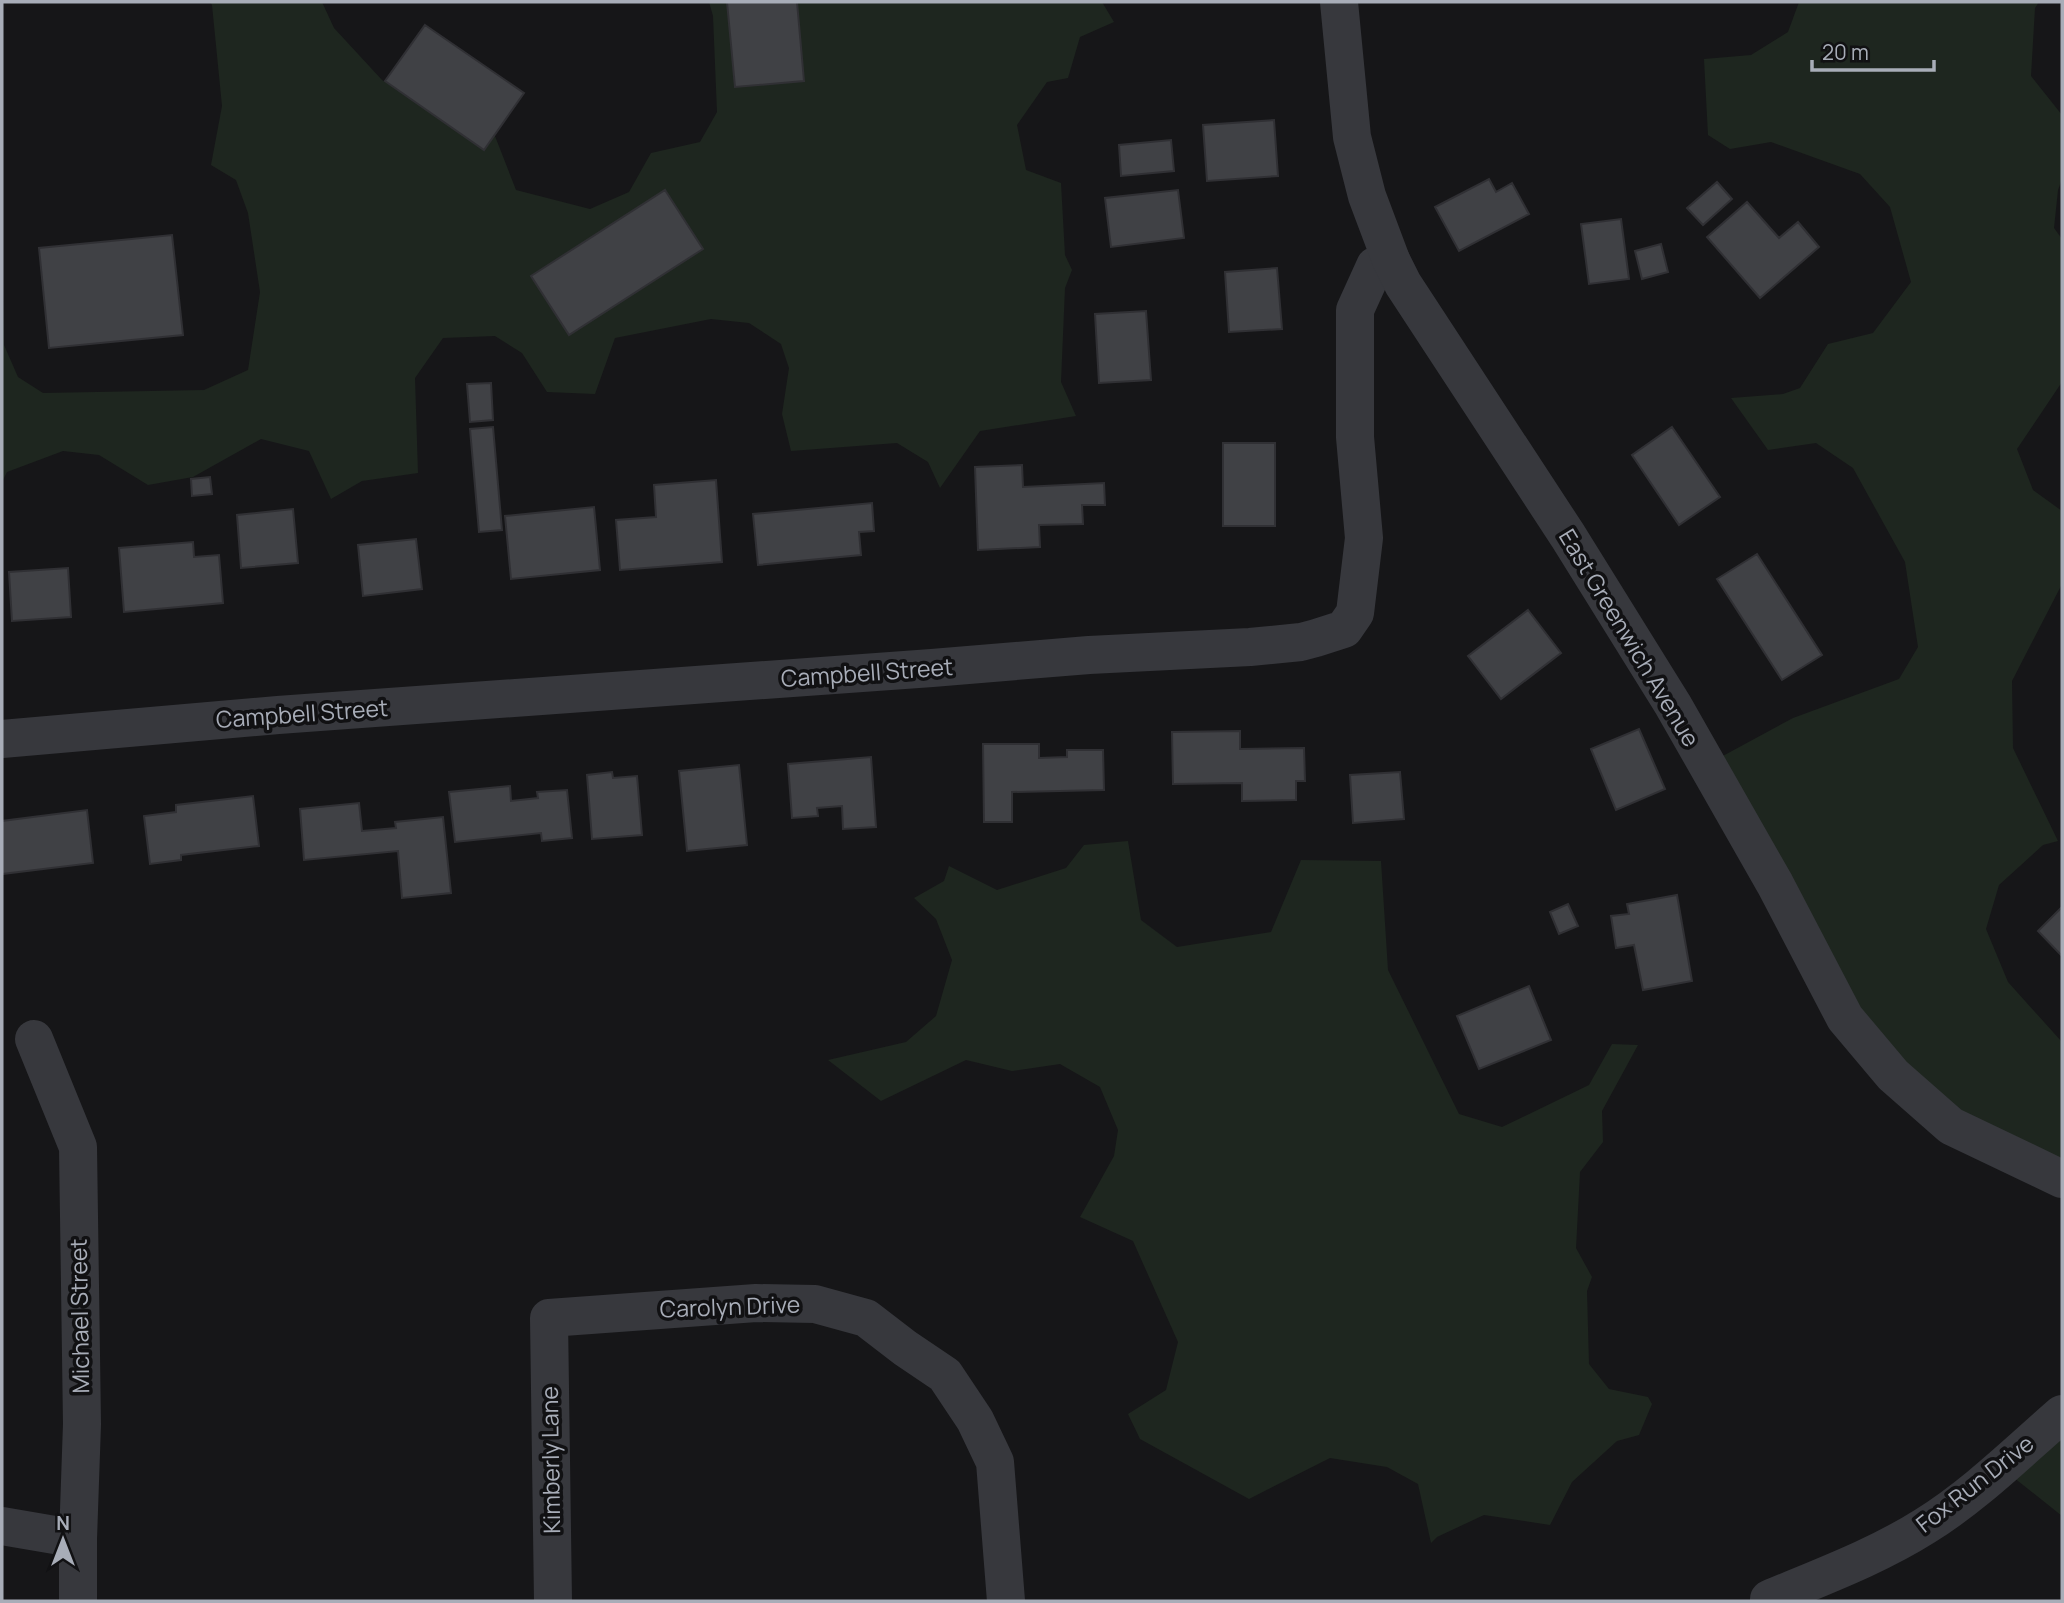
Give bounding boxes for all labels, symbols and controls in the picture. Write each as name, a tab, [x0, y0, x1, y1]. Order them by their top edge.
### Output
scale bar	[1812, 28, 1934, 72]
text: 20 m	[1822, 38, 1869, 66]
street label: East Greenwich Avenue	[1552, 523, 1708, 752]
street label: Campbell Street	[780, 650, 954, 694]
street label: Campbell Street	[215, 691, 389, 735]
street label: Michael Street	[62, 1238, 96, 1394]
street label: Carolyn Drive	[659, 1288, 801, 1324]
street label: Kimberly Lane	[533, 1386, 567, 1534]
street label: Fox Run Drive	[1909, 1427, 2040, 1539]
north arrow	[28, 1505, 98, 1575]
text: N	[56, 1510, 70, 1536]

